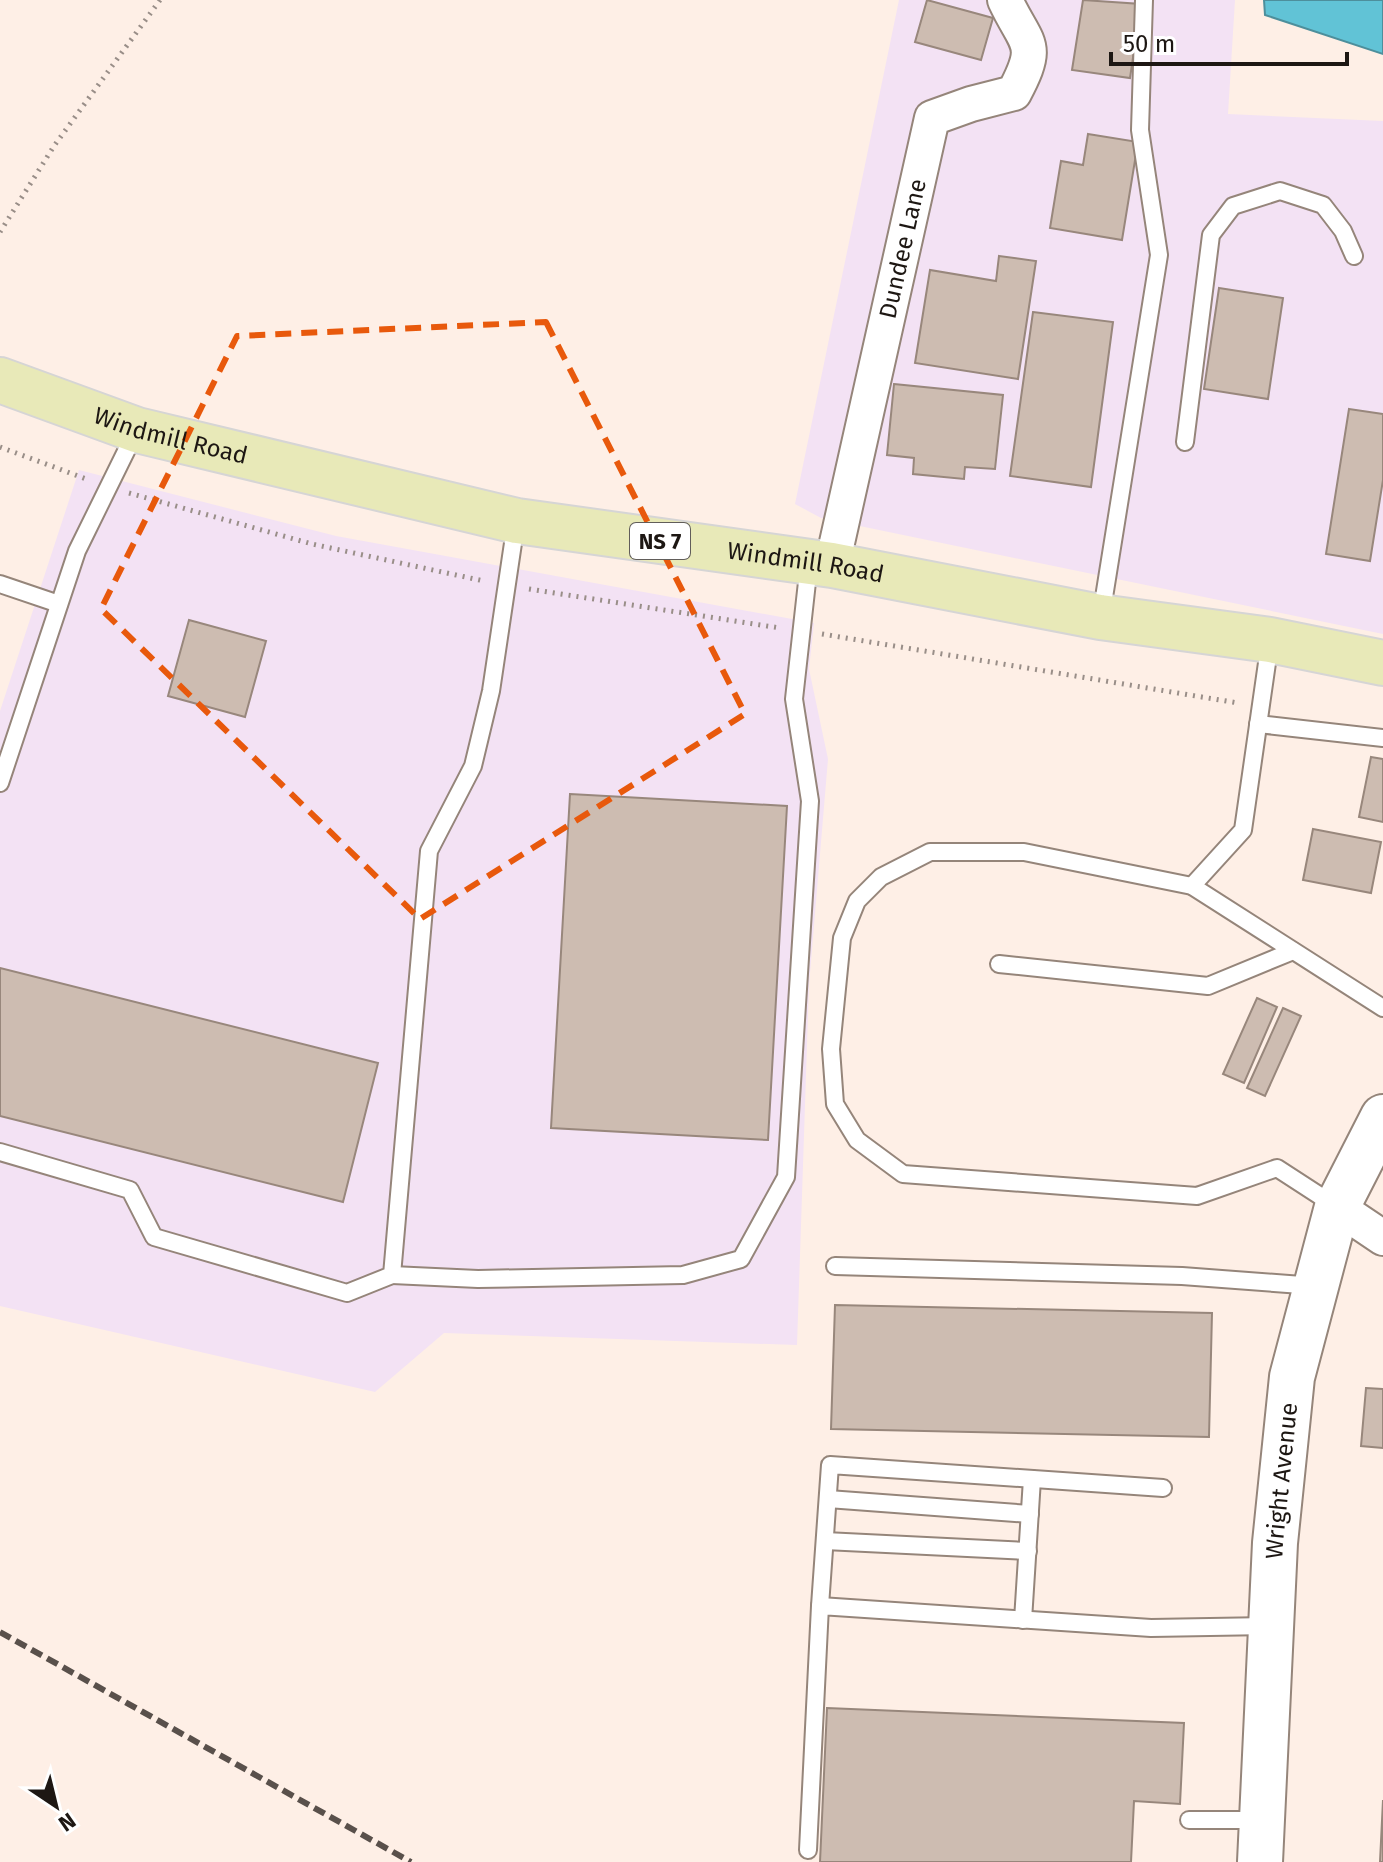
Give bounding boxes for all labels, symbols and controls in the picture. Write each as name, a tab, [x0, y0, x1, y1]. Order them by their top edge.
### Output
scale bar	[1111, 16, 1347, 66]
text: 50 m	[1123, 30, 1175, 58]
street label: Dundee Lane	[874, 176, 932, 321]
street label: Windmill Road	[90, 401, 250, 470]
road number: NS 7	[630, 523, 690, 559]
street label: Windmill Road	[725, 537, 886, 589]
street label: Wright Avenue	[1260, 1401, 1303, 1560]
north arrow	[16, 1766, 96, 1846]
text: N	[53, 1807, 81, 1837]

